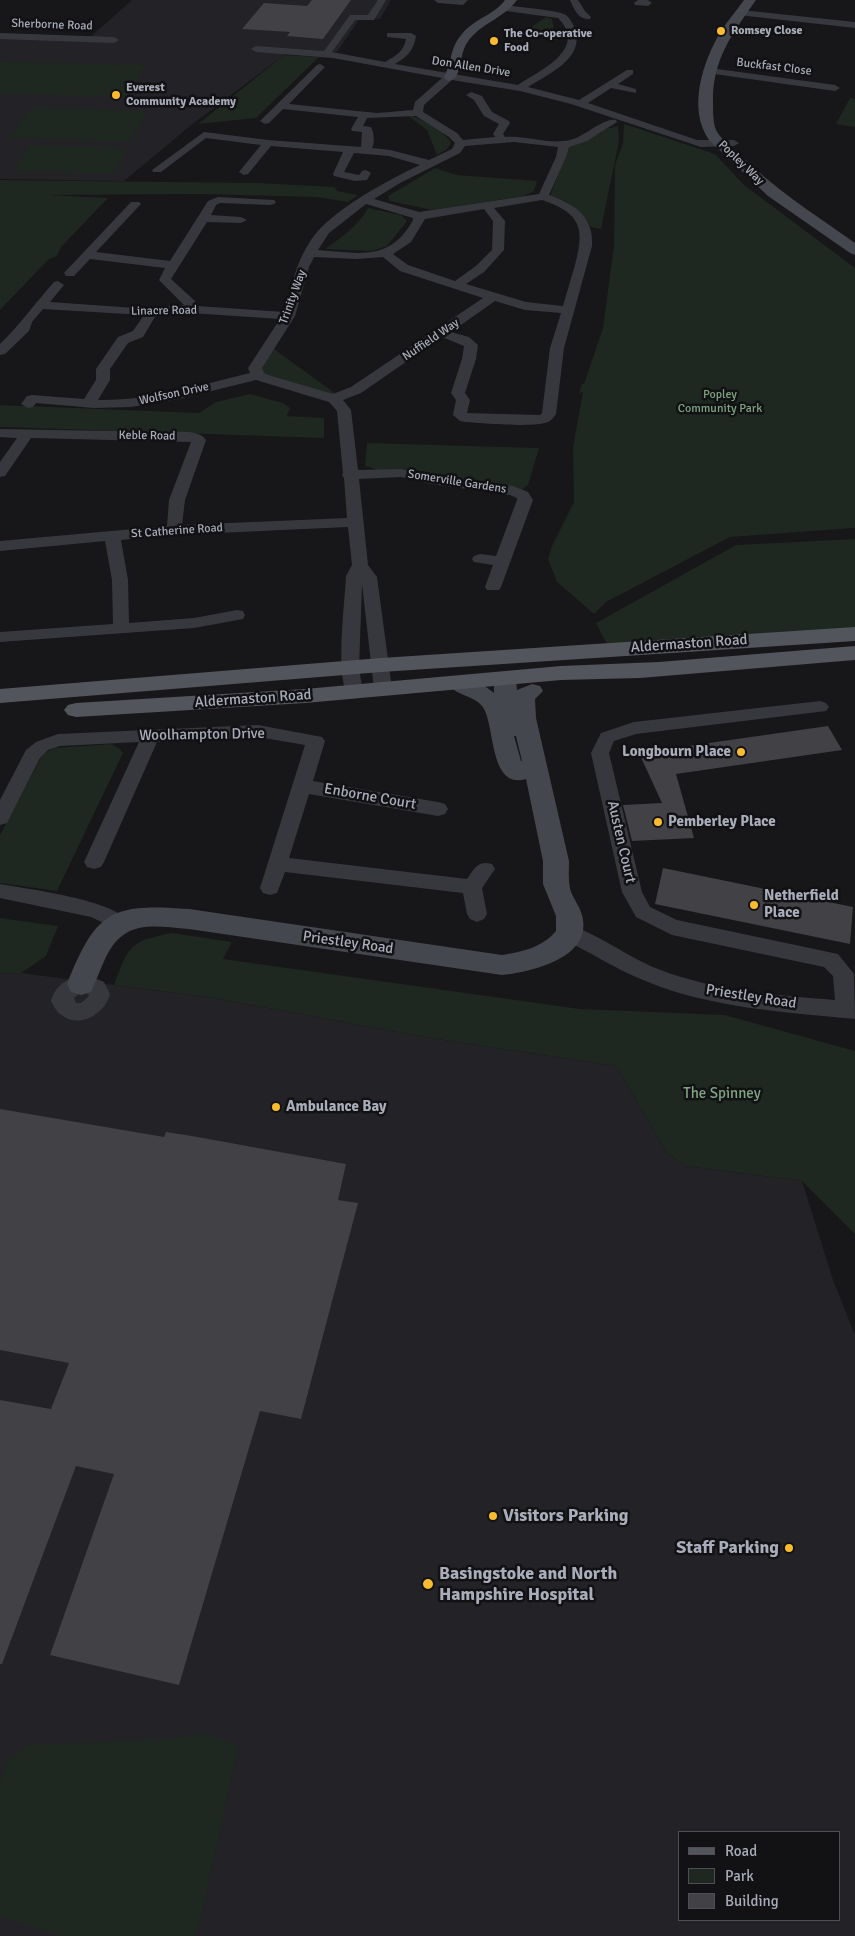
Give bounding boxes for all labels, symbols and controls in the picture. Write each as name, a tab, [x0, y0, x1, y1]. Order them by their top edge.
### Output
street label: Sherborne Road	[11, 16, 93, 34]
place label: Romsey Close	[731, 24, 802, 38]
marker: Romsey Close	[715, 25, 727, 37]
place label: The Co-operative Food	[504, 27, 592, 55]
marker: The Co-operative Food	[488, 35, 500, 47]
street label: Don Allen Drive	[431, 54, 511, 80]
street label: Buckfast Close	[736, 55, 812, 79]
place label: Everest Community Academy	[126, 81, 236, 109]
marker: Everest Community Academy	[110, 89, 122, 101]
street label: Popley Way	[715, 138, 767, 188]
street label: Trinity Way	[277, 268, 309, 326]
street label: Linacre Road	[131, 303, 197, 319]
street label: Nuffield Way	[400, 316, 462, 364]
street label: Wolfson Drive	[138, 380, 210, 408]
park label: Popley Community Park	[678, 388, 762, 416]
street label: Keble Road	[118, 428, 176, 444]
street label: Somerville Gardens	[407, 467, 507, 497]
street label: St Catherine Road	[131, 521, 223, 541]
street label: Aldermaston Road	[630, 631, 748, 657]
street label: Aldermaston Road	[194, 686, 312, 712]
street label: Woolhampton Drive	[139, 725, 265, 745]
place label: Longbourn Place	[622, 743, 731, 761]
marker: Longbourn Place	[735, 746, 747, 758]
street label: Enborne Court	[323, 780, 417, 814]
street label: Austen Court	[603, 799, 639, 885]
place label: Pemberley Place	[668, 813, 776, 831]
marker: Pemberley Place	[652, 816, 664, 828]
place label: Netherfield Place	[764, 887, 839, 922]
marker: Netherfield Place	[748, 899, 760, 911]
street label: Priestley Road	[301, 928, 395, 958]
street label: Priestley Road	[704, 981, 798, 1013]
park label: The Spinney	[683, 1085, 761, 1103]
place label: Ambulance Bay	[286, 1098, 387, 1116]
marker: Ambulance Bay	[270, 1101, 282, 1113]
place label: Visitors Parking	[503, 1505, 628, 1527]
marker: Visitors Parking	[487, 1510, 499, 1522]
place label: Staff Parking	[676, 1537, 779, 1559]
marker: Staff Parking	[783, 1542, 795, 1554]
place label: Basingstoke and North Hampshire Hospital	[439, 1563, 617, 1606]
marker: Basingstoke and North Hampshire Hospital	[421, 1577, 435, 1591]
legend	[678, 1831, 840, 1921]
text: Road	[725, 1842, 757, 1860]
text: Park	[725, 1867, 754, 1885]
text: Building	[725, 1892, 779, 1910]

